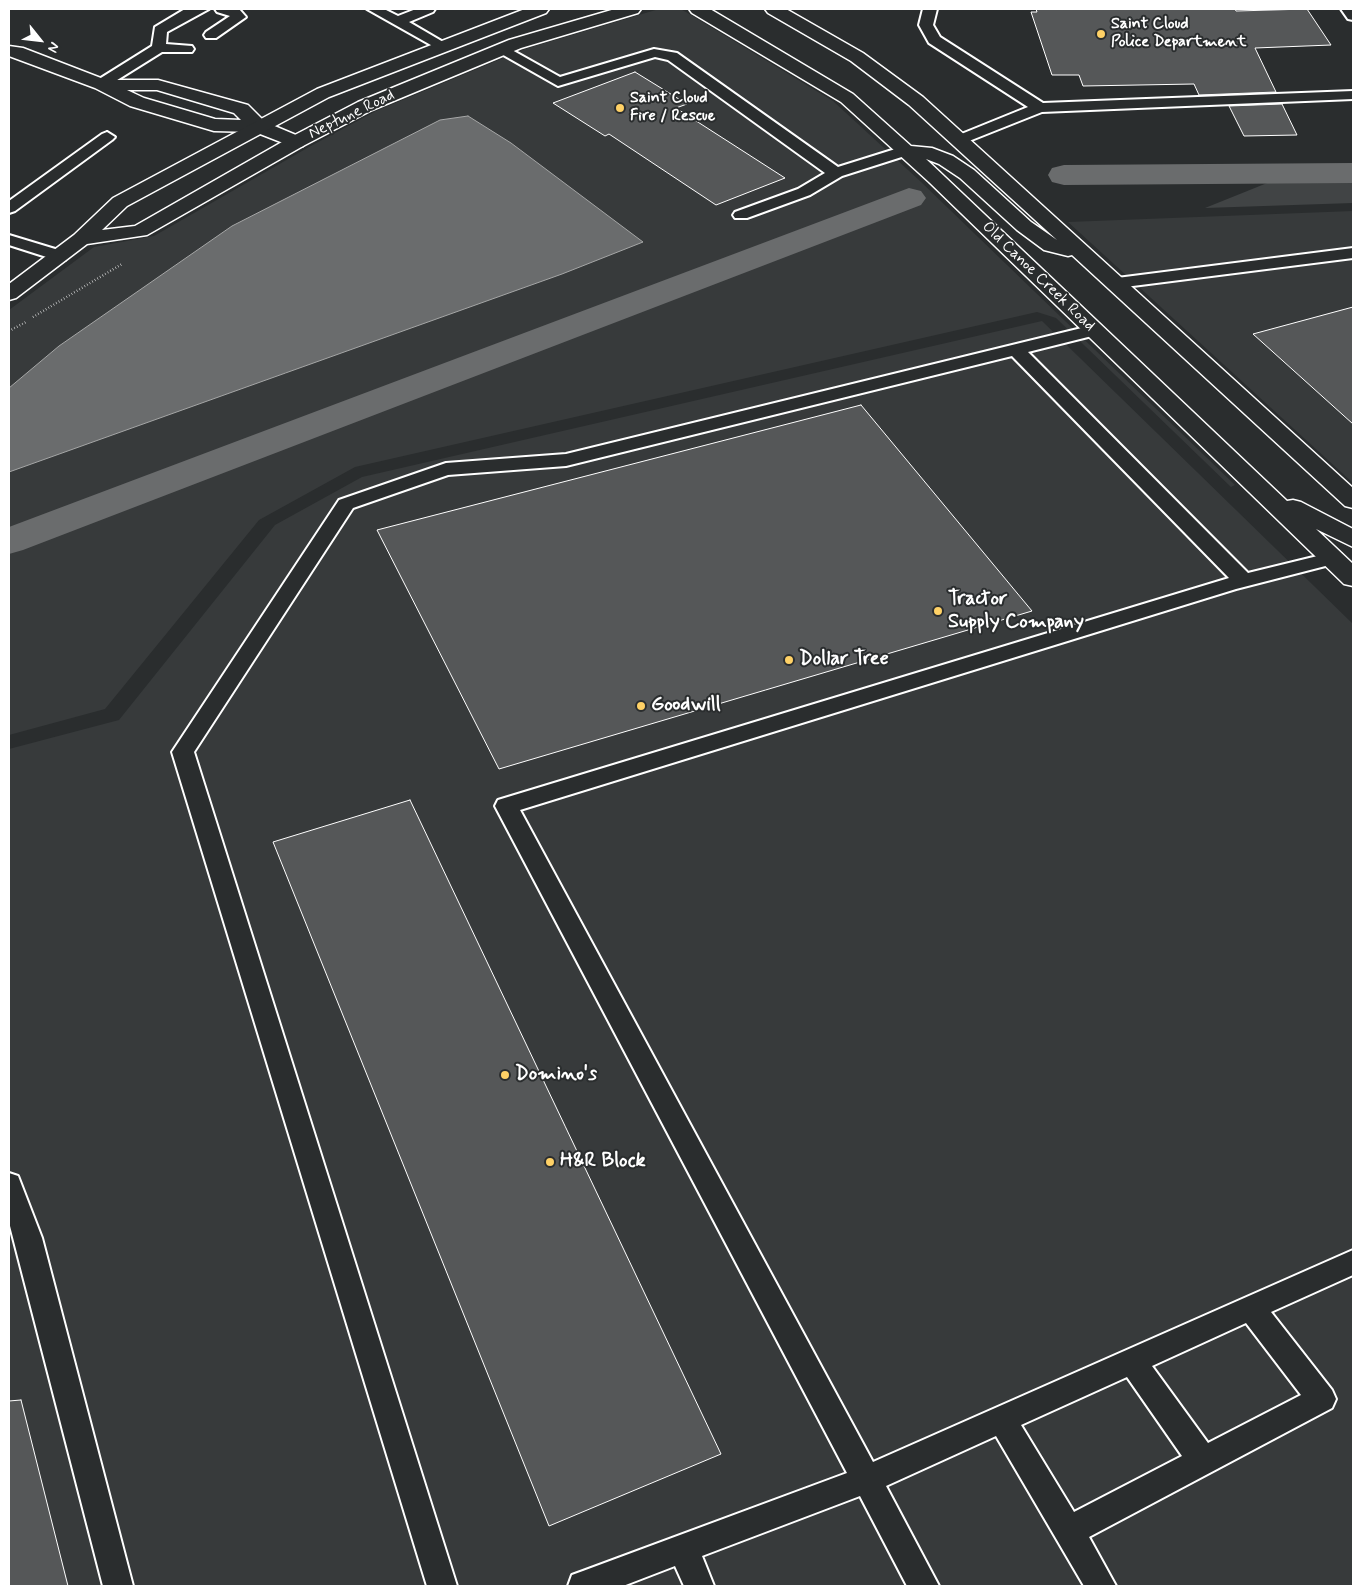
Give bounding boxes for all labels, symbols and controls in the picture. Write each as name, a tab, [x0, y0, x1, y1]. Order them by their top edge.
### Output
north arrow	[15, 15, 65, 65]
place label: Saint Cloud Police Department	[1111, 15, 1246, 53]
marker: Saint Cloud Police Department	[1095, 28, 1107, 40]
text: N	[43, 39, 63, 56]
street label: Neptune Road	[306, 86, 398, 144]
place label: Saint Cloud Fire / Rescue	[630, 89, 715, 127]
marker: Saint Cloud Fire / Rescue	[614, 102, 626, 114]
street label: Old Canoe Creek Road	[977, 218, 1099, 336]
place label: Tractor Supply Company	[948, 588, 1084, 635]
marker: Tractor Supply Company	[932, 605, 944, 617]
place label: Dollar Tree	[799, 648, 889, 672]
marker: Dollar Tree	[783, 654, 795, 666]
place label: Goodwill	[651, 694, 721, 718]
marker: Goodwill	[635, 700, 647, 712]
place label: Domino's	[515, 1063, 597, 1087]
marker: Domino's	[499, 1069, 511, 1081]
place label: H&R Block	[560, 1150, 646, 1174]
marker: H&R Block	[544, 1156, 556, 1168]

